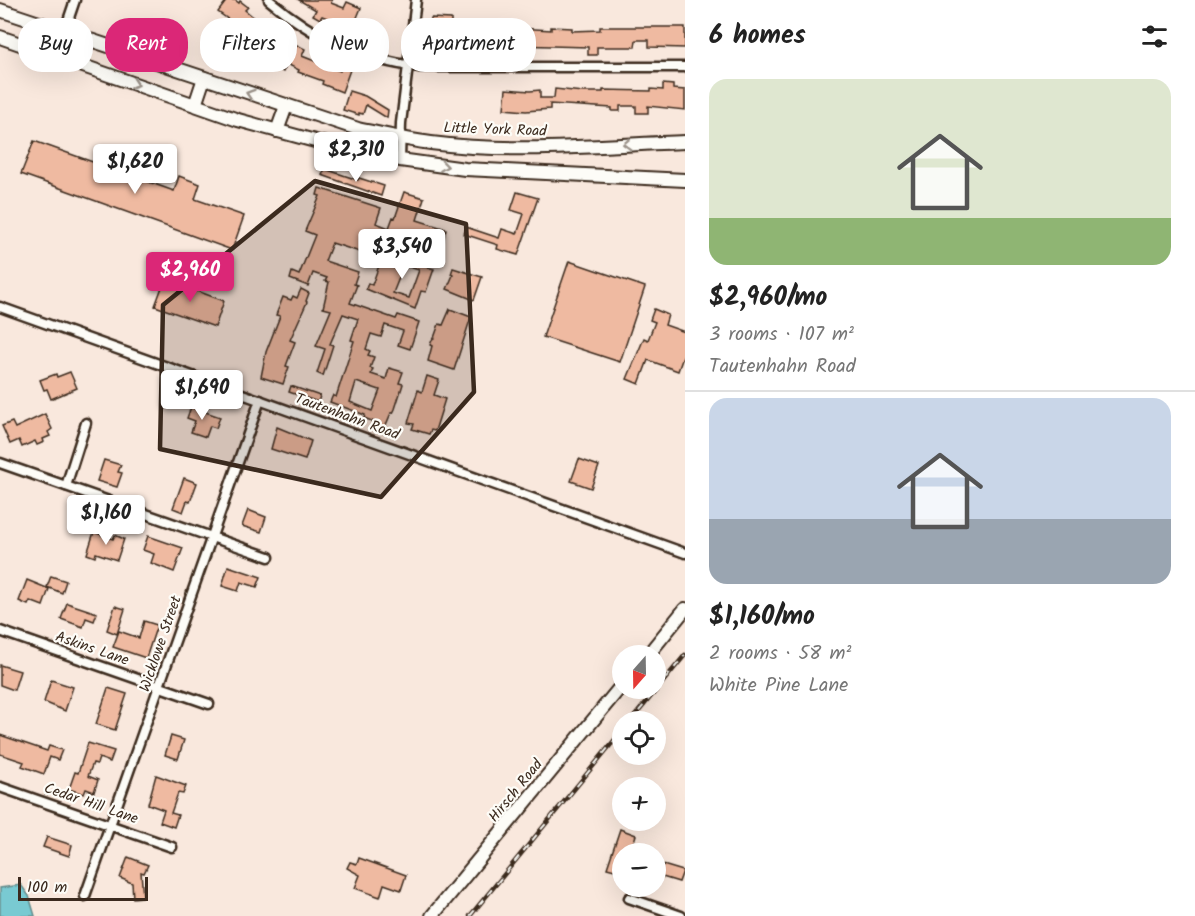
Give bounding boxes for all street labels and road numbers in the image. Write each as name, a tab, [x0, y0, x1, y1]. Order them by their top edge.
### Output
street label: Little York Road	[443, 116, 548, 144]
street label: Tautenhahn Road	[291, 387, 403, 447]
street label: Wicklowe Street	[133, 592, 189, 695]
street label: Askins Lane	[52, 625, 132, 673]
street label: Hirsch Road	[483, 754, 549, 828]
street label: Cedar Hill Lane	[41, 777, 142, 831]

